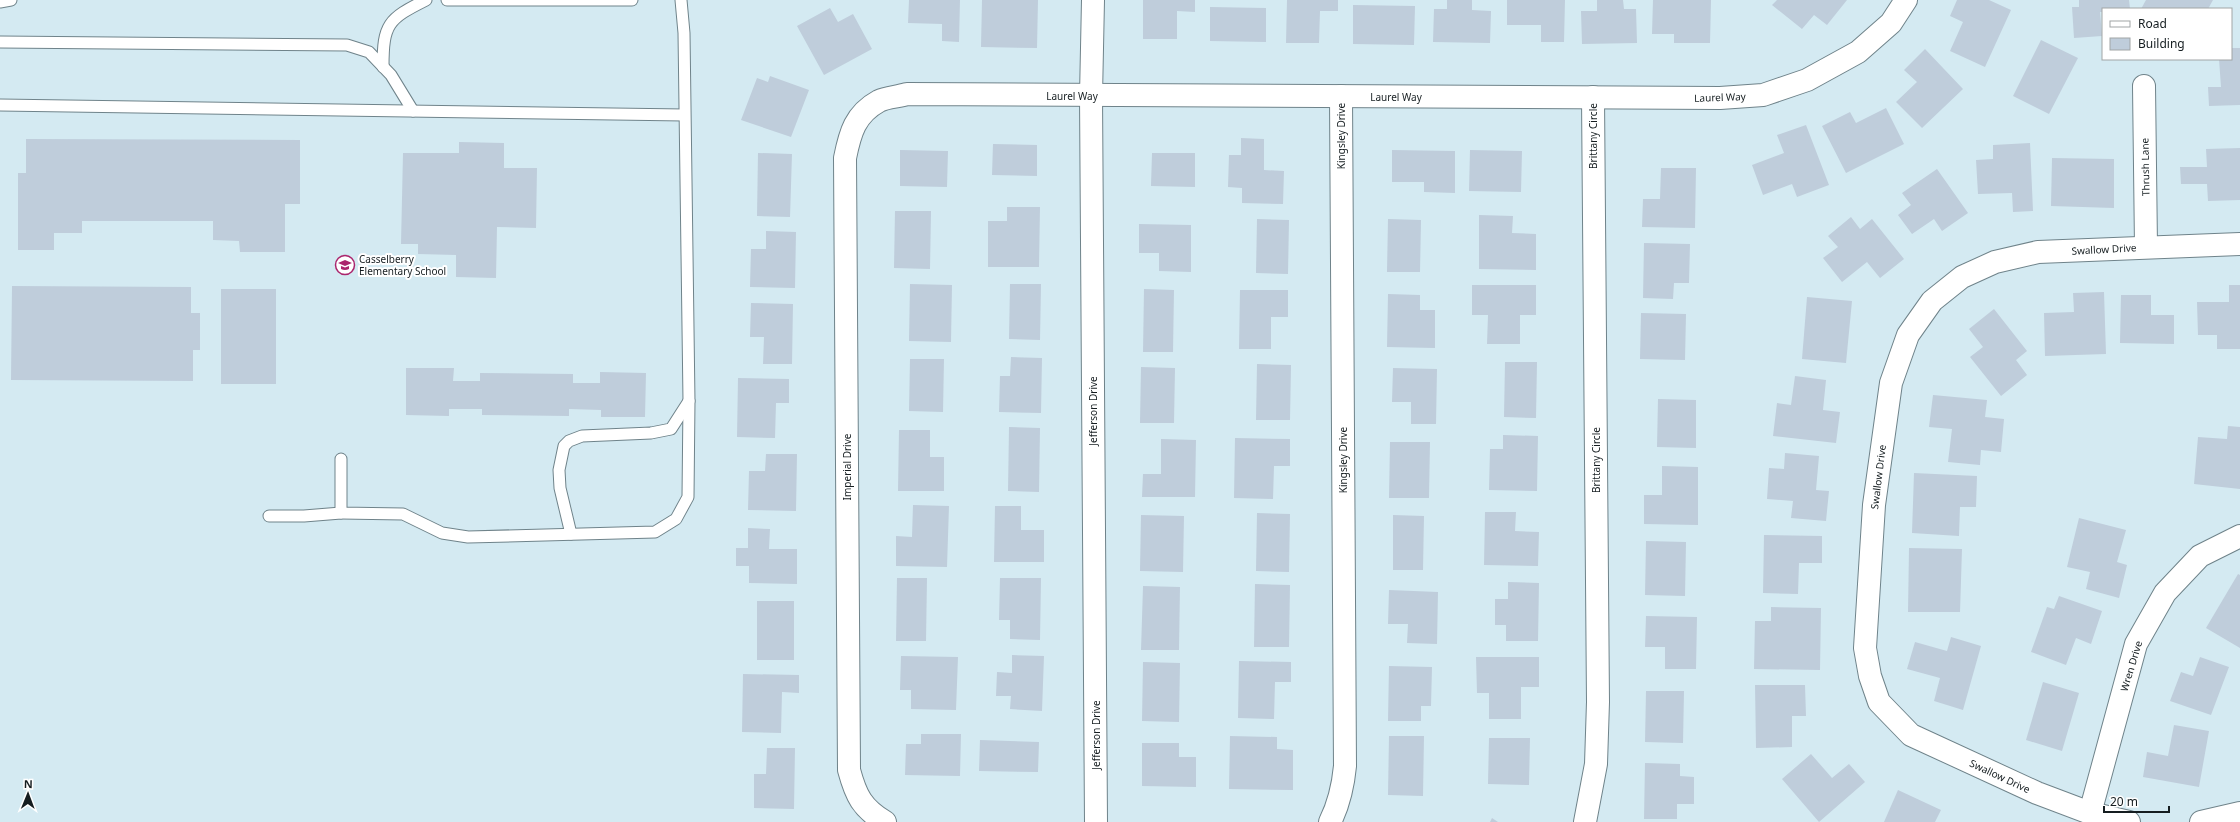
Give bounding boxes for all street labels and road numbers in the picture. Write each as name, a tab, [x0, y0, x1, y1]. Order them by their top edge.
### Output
street label: Laurel Way	[1046, 89, 1099, 103]
street label: Laurel Way	[1694, 89, 1747, 105]
street label: Laurel Way	[1370, 90, 1423, 104]
street label: Kingsley Drive	[1334, 102, 1348, 169]
street label: Brittany Circle	[1586, 103, 1600, 169]
street label: Thrush Lane	[2137, 137, 2153, 196]
street label: Swallow Drive	[2071, 240, 2137, 258]
street label: Jefferson Drive	[1086, 376, 1100, 447]
street label: Kingsley Drive	[1336, 426, 1350, 493]
street label: Brittany Circle	[1589, 427, 1603, 493]
street label: Imperial Drive	[840, 433, 854, 500]
street label: Swallow Drive	[1867, 443, 1889, 510]
street label: Wren Drive	[2117, 639, 2145, 693]
street label: Jefferson Drive	[1089, 700, 1103, 771]
street label: Swallow Drive	[1968, 756, 2033, 796]

